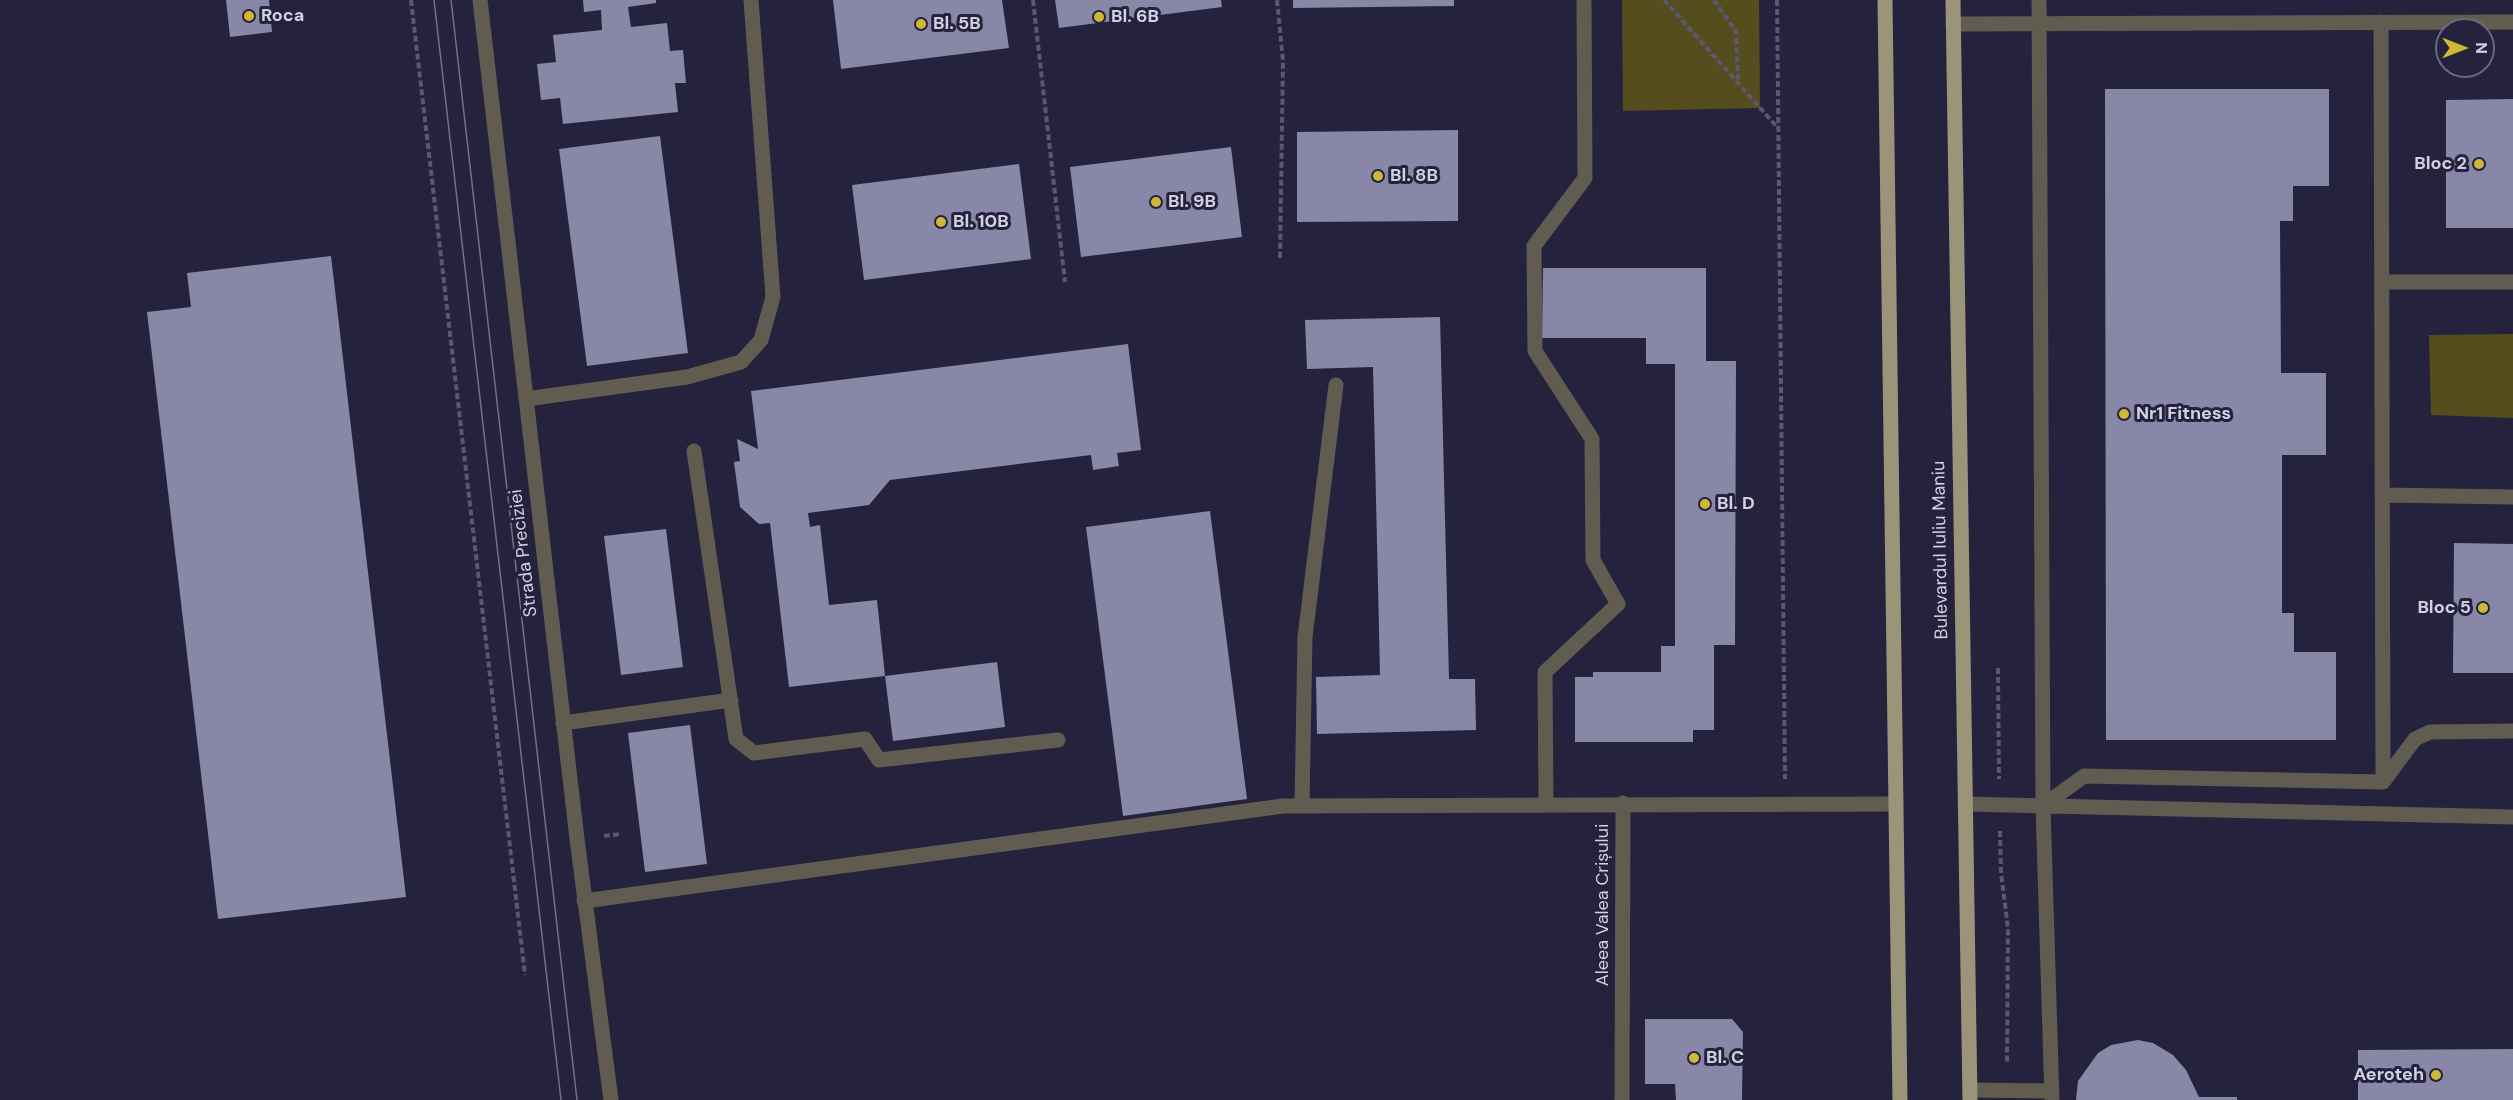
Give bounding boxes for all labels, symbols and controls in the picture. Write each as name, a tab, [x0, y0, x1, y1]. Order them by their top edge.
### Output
place label: Roca	[261, 5, 304, 27]
place label: Bl. 6B	[1111, 6, 1159, 28]
marker: Roca	[242, 9, 256, 23]
marker: Bl. 6B	[1092, 10, 1106, 24]
place label: Bl. 5B	[933, 13, 981, 35]
marker: Bl. 5B	[914, 17, 928, 31]
north arrow	[2435, 18, 2495, 78]
text: N	[2471, 42, 2492, 54]
place label: Bloc 2	[2414, 153, 2467, 175]
marker: Bloc 2	[2472, 157, 2486, 171]
place label: Bl. 8B	[1390, 165, 1438, 187]
marker: Bl. 8B	[1371, 169, 1385, 183]
place label: Bl. 9B	[1168, 191, 1216, 213]
marker: Bl. 9B	[1149, 195, 1163, 209]
place label: Bl. 10B	[953, 211, 1009, 233]
marker: Bl. 10B	[934, 215, 948, 229]
place label: Nr1 Fitness	[2136, 403, 2231, 425]
marker: Nr1 Fitness	[2117, 407, 2131, 421]
street label: Bulevardul Iuliu Maniu	[1929, 461, 1953, 639]
street label: Strada Preciziei	[505, 488, 543, 618]
place label: Bl. D	[1717, 493, 1755, 515]
marker: Bl. D	[1698, 497, 1712, 511]
place label: Bloc 5	[2417, 597, 2471, 619]
marker: Bloc 5	[2476, 601, 2490, 615]
street label: Aleea Valea Crișului	[1592, 824, 1614, 986]
place label: Bl. C	[1706, 1047, 1744, 1069]
marker: Bl. C	[1687, 1051, 1701, 1065]
place label: Aeroteh	[2353, 1064, 2424, 1086]
marker: Aeroteh	[2429, 1068, 2443, 1082]

